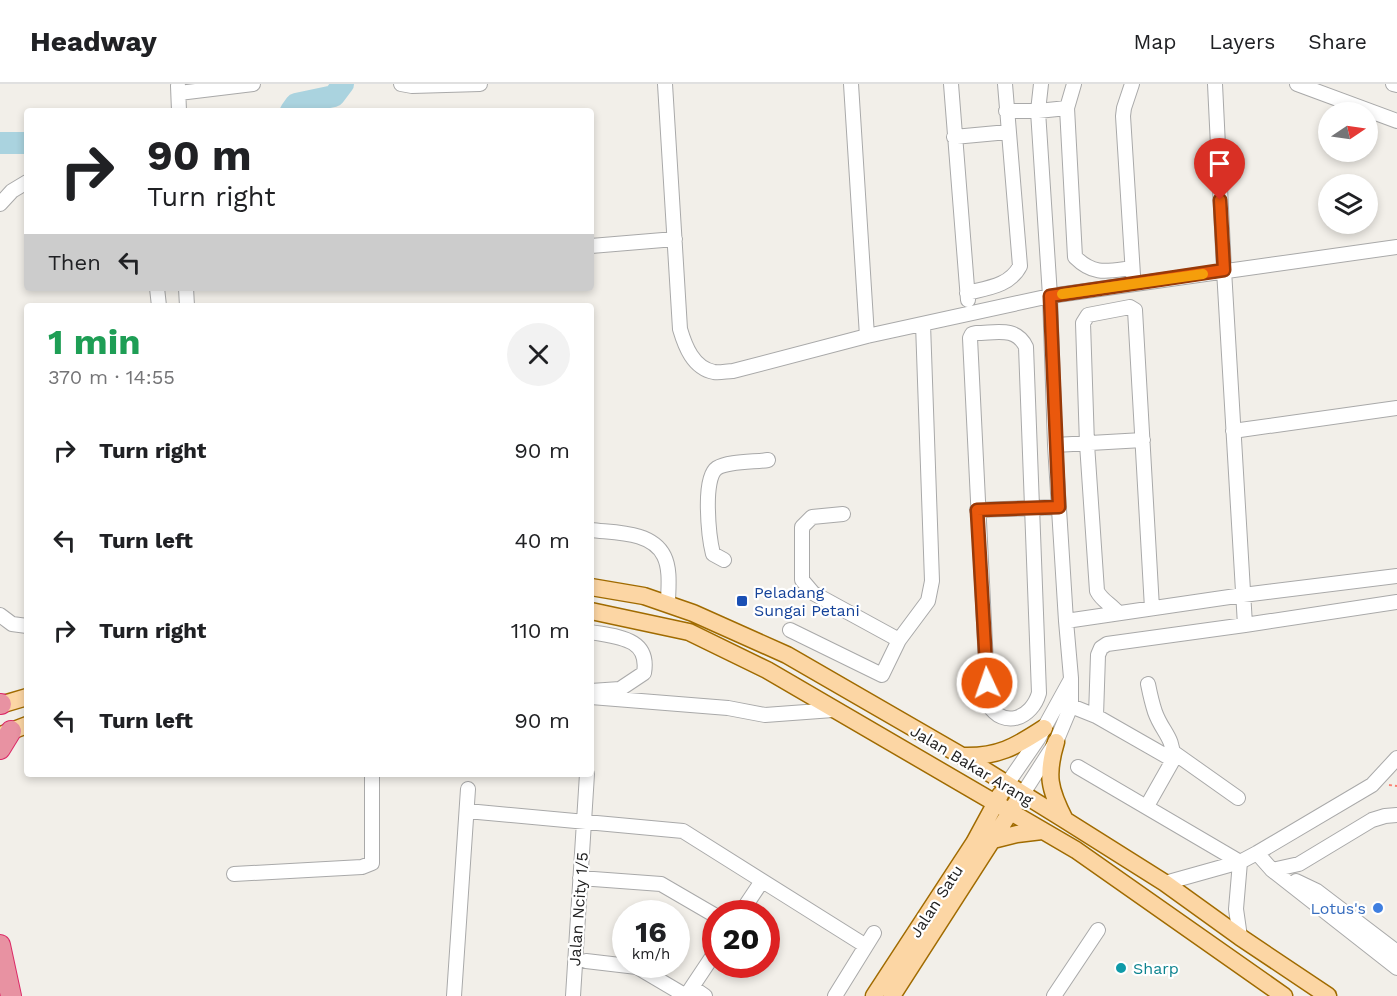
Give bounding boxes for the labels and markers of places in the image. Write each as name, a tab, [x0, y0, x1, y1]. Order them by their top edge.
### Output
pin	[1194, 138, 1245, 200]
place label: Peladang Sungai Petani	[754, 583, 860, 620]
marker: Peladang Sungai Petani	[735, 594, 749, 608]
place label: Lotus's	[1310, 899, 1366, 918]
marker: Lotus's	[1371, 901, 1385, 915]
place label: Sharp	[1133, 959, 1179, 978]
marker: Sharp	[1114, 961, 1128, 975]

